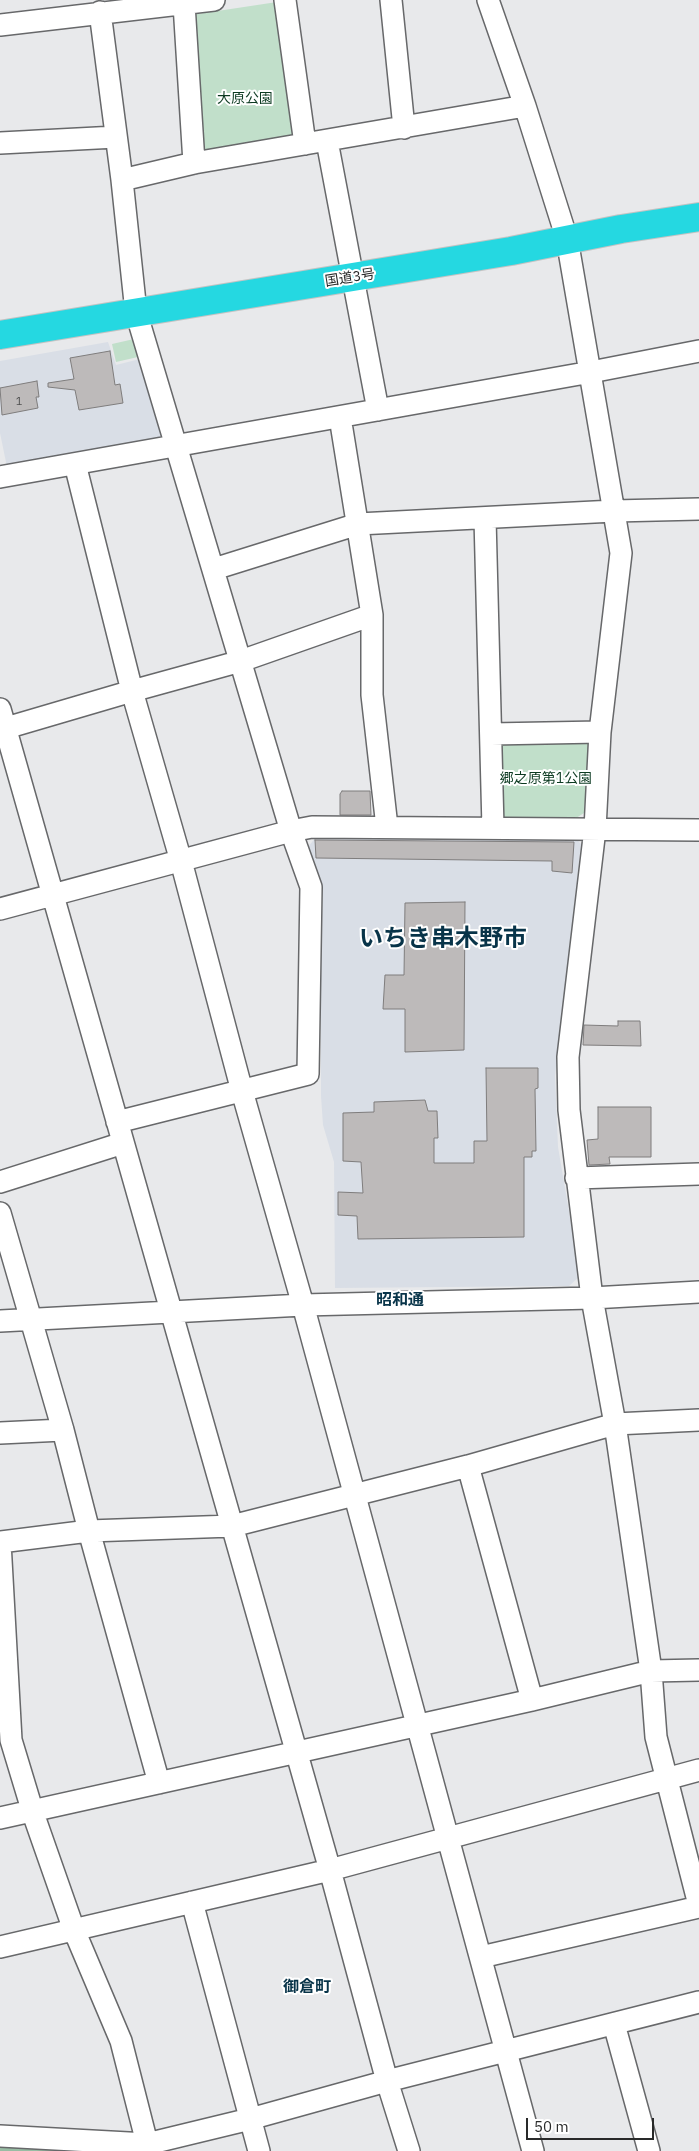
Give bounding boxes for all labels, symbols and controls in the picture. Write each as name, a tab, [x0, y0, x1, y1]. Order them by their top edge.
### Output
park label: 大原公園	[217, 91, 273, 107]
street label: 国道3号	[324, 266, 376, 290]
house number: 1	[16, 395, 22, 409]
park label: 郷之原第1公園	[500, 771, 592, 787]
district label: いちき串木野市	[359, 925, 527, 953]
district label: 昭和通	[376, 1290, 424, 1310]
district label: 御倉町	[283, 1977, 331, 1997]
scale bar	[529, 2108, 656, 2140]
text: 50 m	[534, 2117, 569, 2136]

